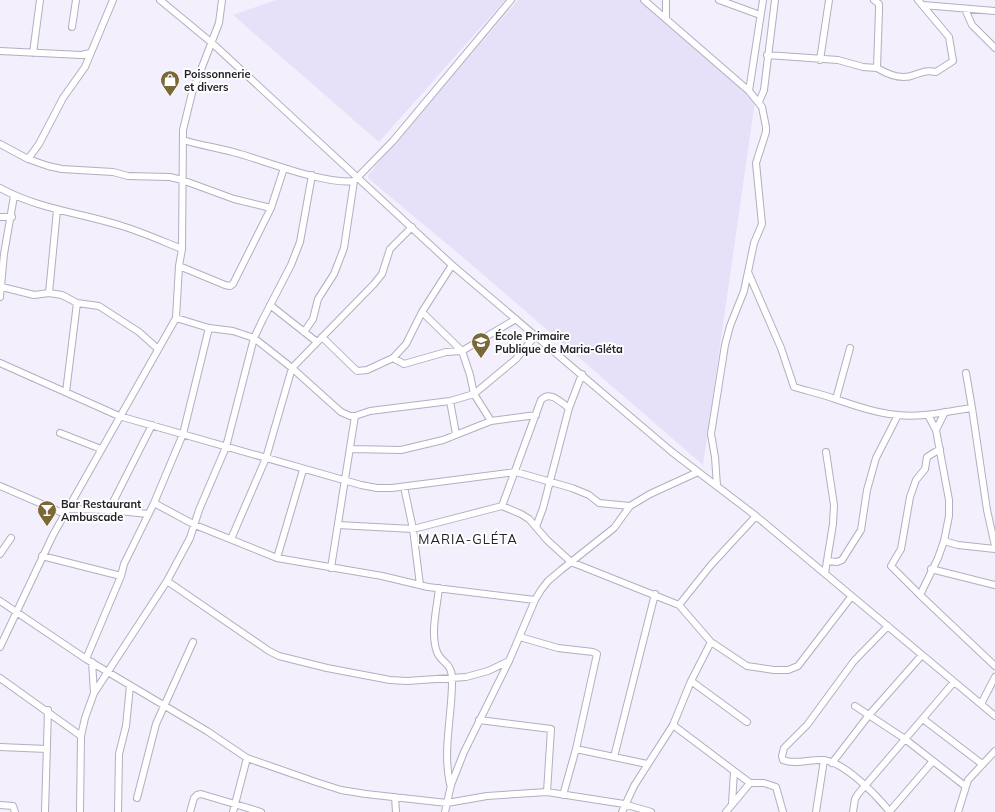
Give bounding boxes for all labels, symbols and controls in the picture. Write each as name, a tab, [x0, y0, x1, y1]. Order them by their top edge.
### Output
place label: Poissonnerie et divers	[184, 67, 250, 94]
shop icon: Poissonnerie et divers	[159, 69, 181, 97]
place label: École Primaire Publique de Maria-Gléta	[495, 329, 623, 356]
school or university icon: École Primaire Publique de Maria-Gléta	[470, 331, 492, 359]
place label: Bar Restaurant Ambuscade	[61, 497, 141, 524]
bar icon: Bar Restaurant Ambuscade	[36, 499, 58, 527]
district label: MARIA-GLÉTA	[418, 531, 518, 547]

